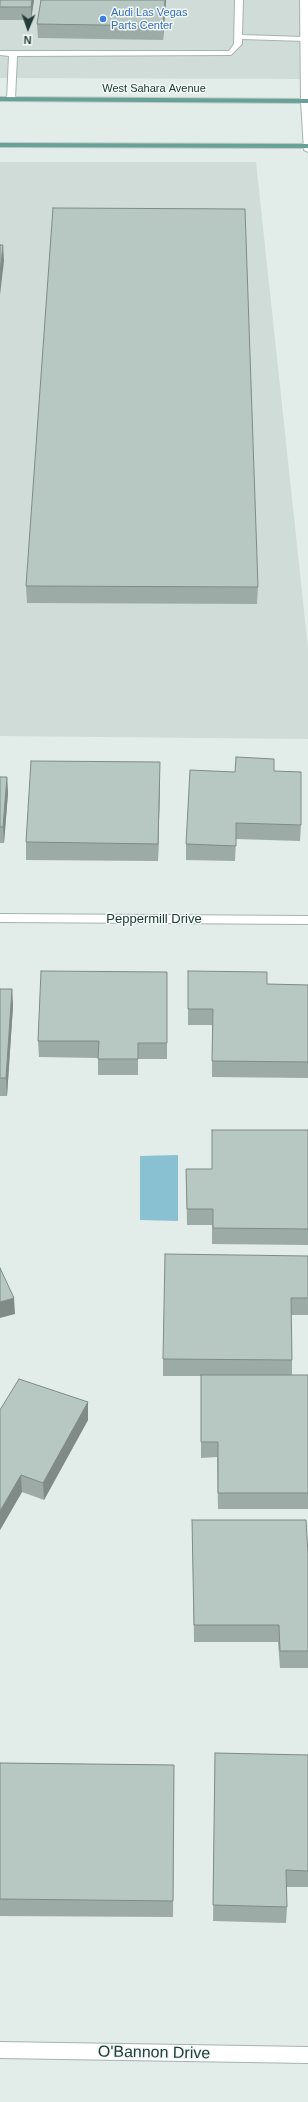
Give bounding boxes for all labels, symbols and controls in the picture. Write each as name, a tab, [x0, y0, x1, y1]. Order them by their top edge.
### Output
place label: Audi Las Vegas Parts Center	[111, 6, 187, 32]
north arrow	[8, 8, 48, 48]
marker: Audi Las Vegas Parts Center	[98, 14, 108, 24]
text: N	[23, 34, 32, 46]
street label: West Sahara Avenue	[102, 82, 206, 96]
street label: Peppermill Drive	[106, 911, 202, 927]
street label: O'Bannon Drive	[98, 2042, 210, 2064]

